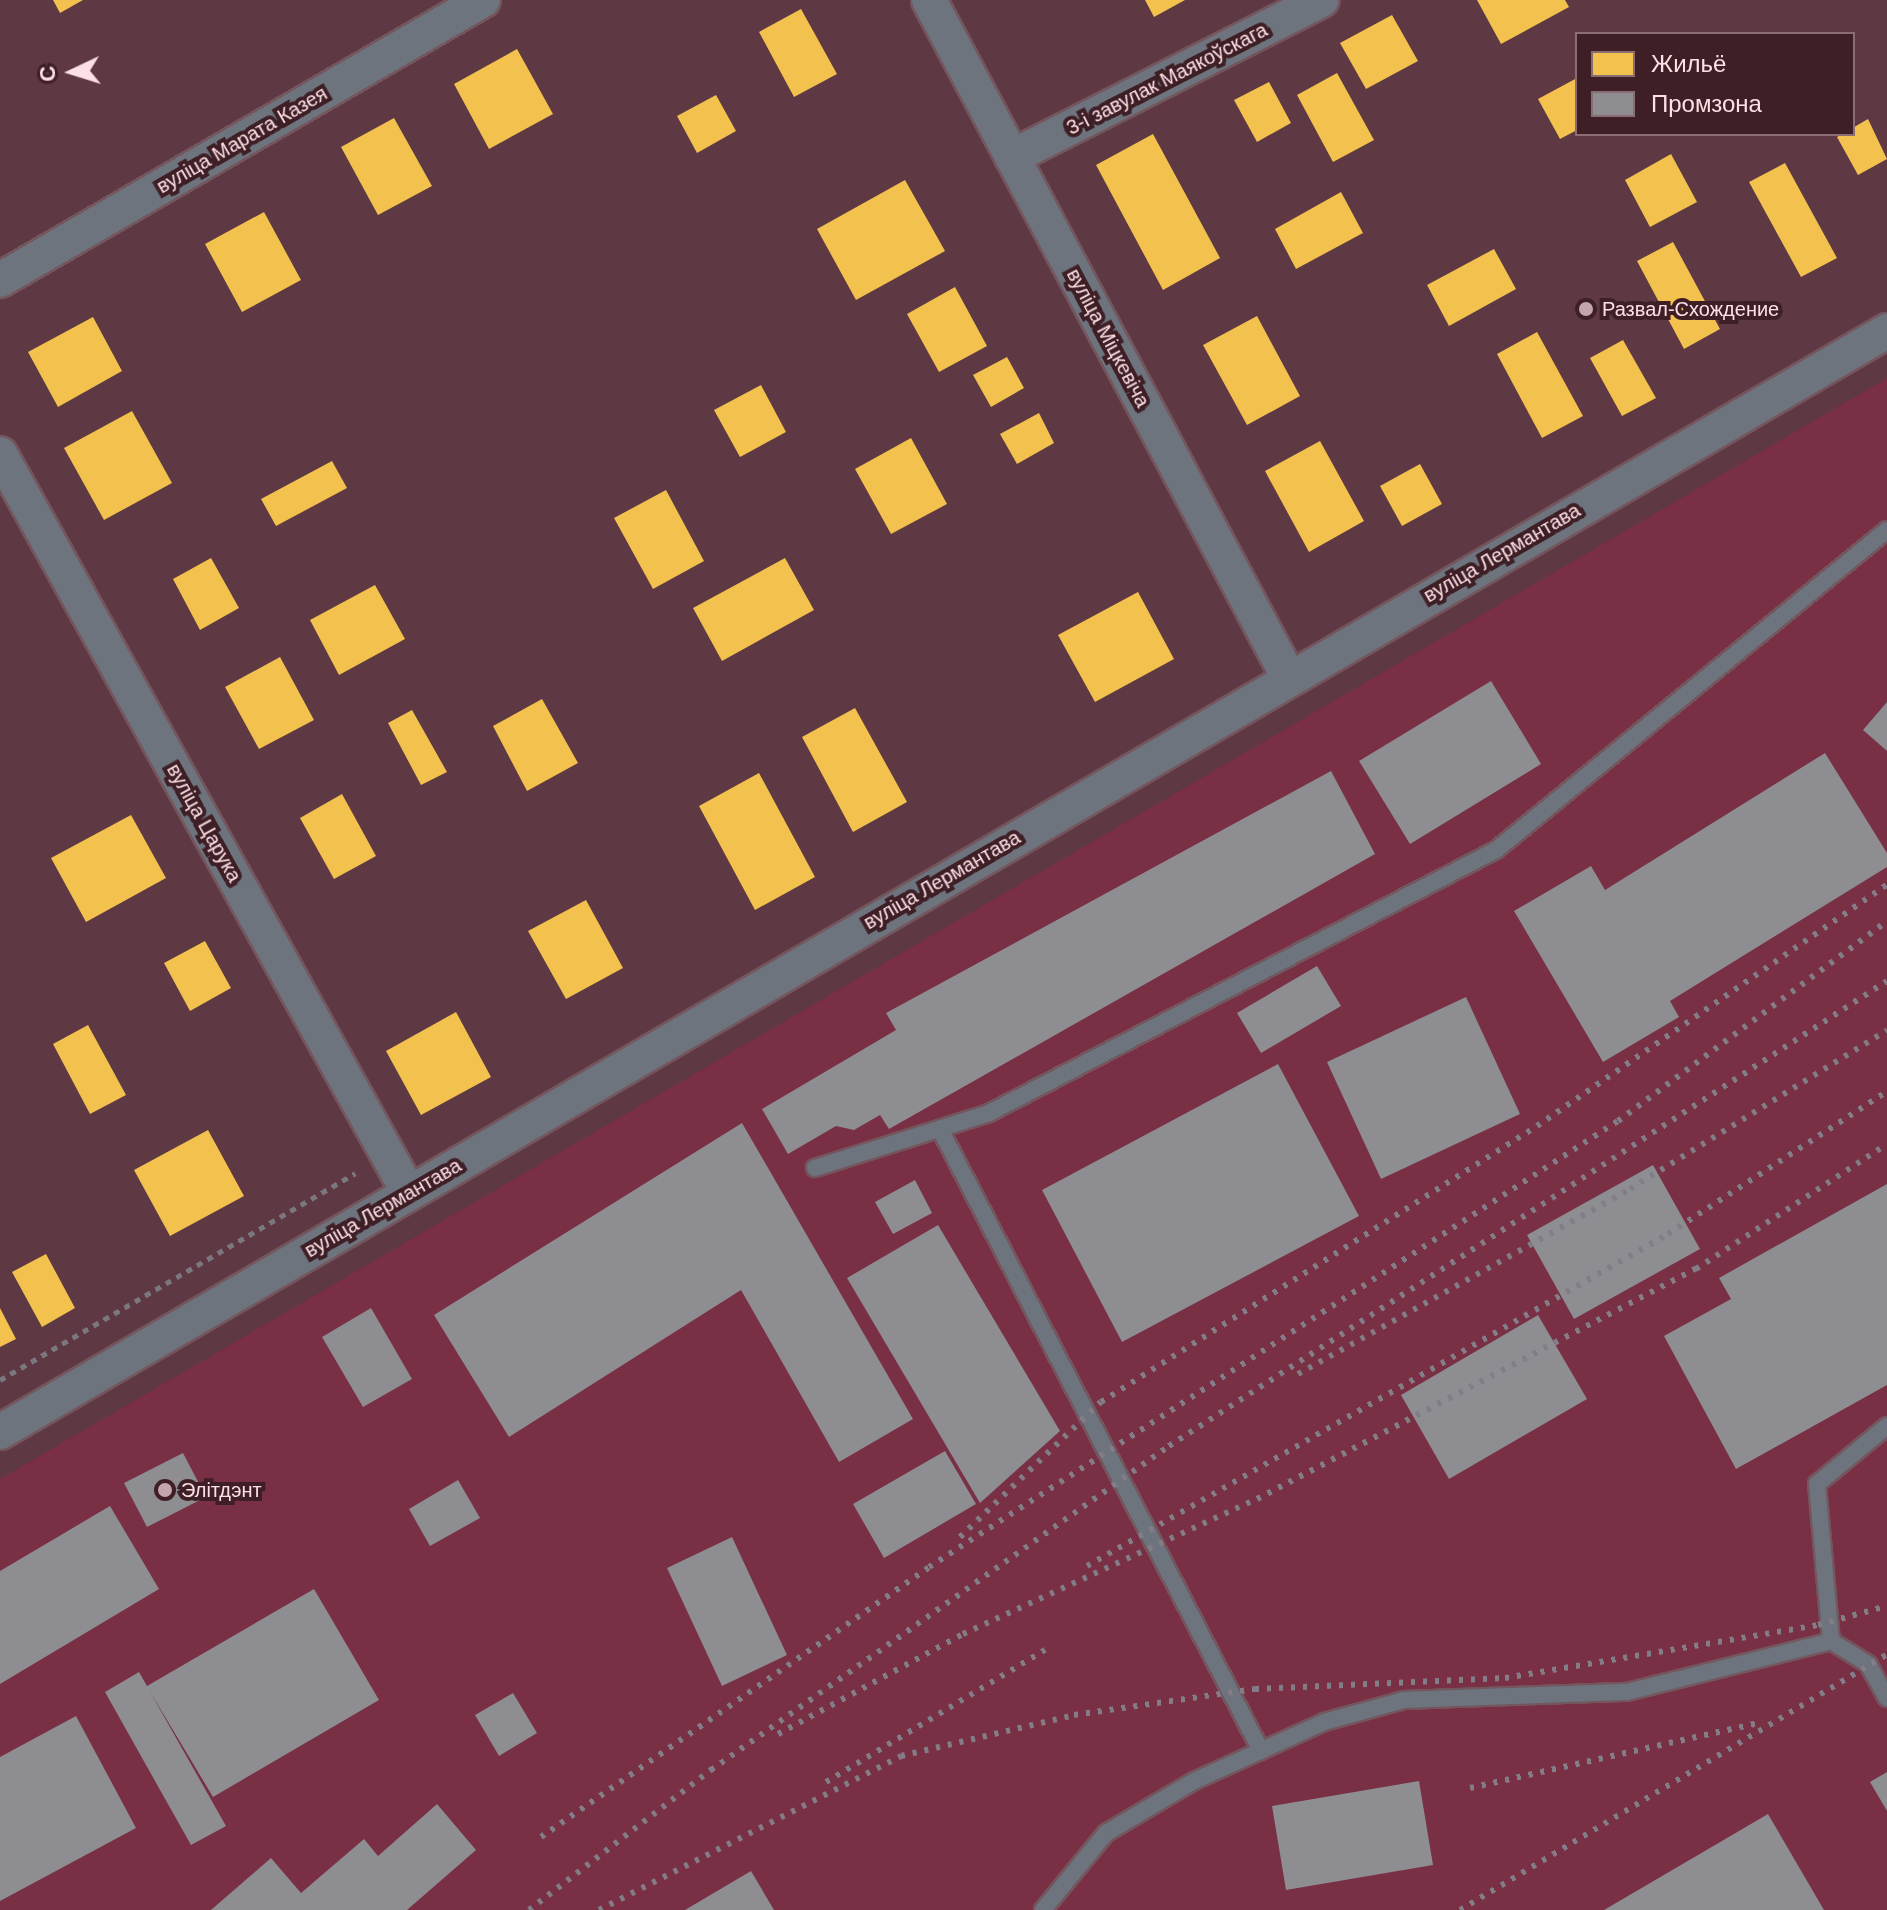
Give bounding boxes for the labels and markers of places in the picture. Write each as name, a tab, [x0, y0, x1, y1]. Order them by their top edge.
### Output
place label: Развал-Схождение	[1602, 297, 1779, 321]
marker: Развал-Схождение	[1577, 300, 1595, 318]
place label: Элітдэнт	[181, 1478, 262, 1502]
marker: Элітдэнт	[156, 1481, 174, 1499]

